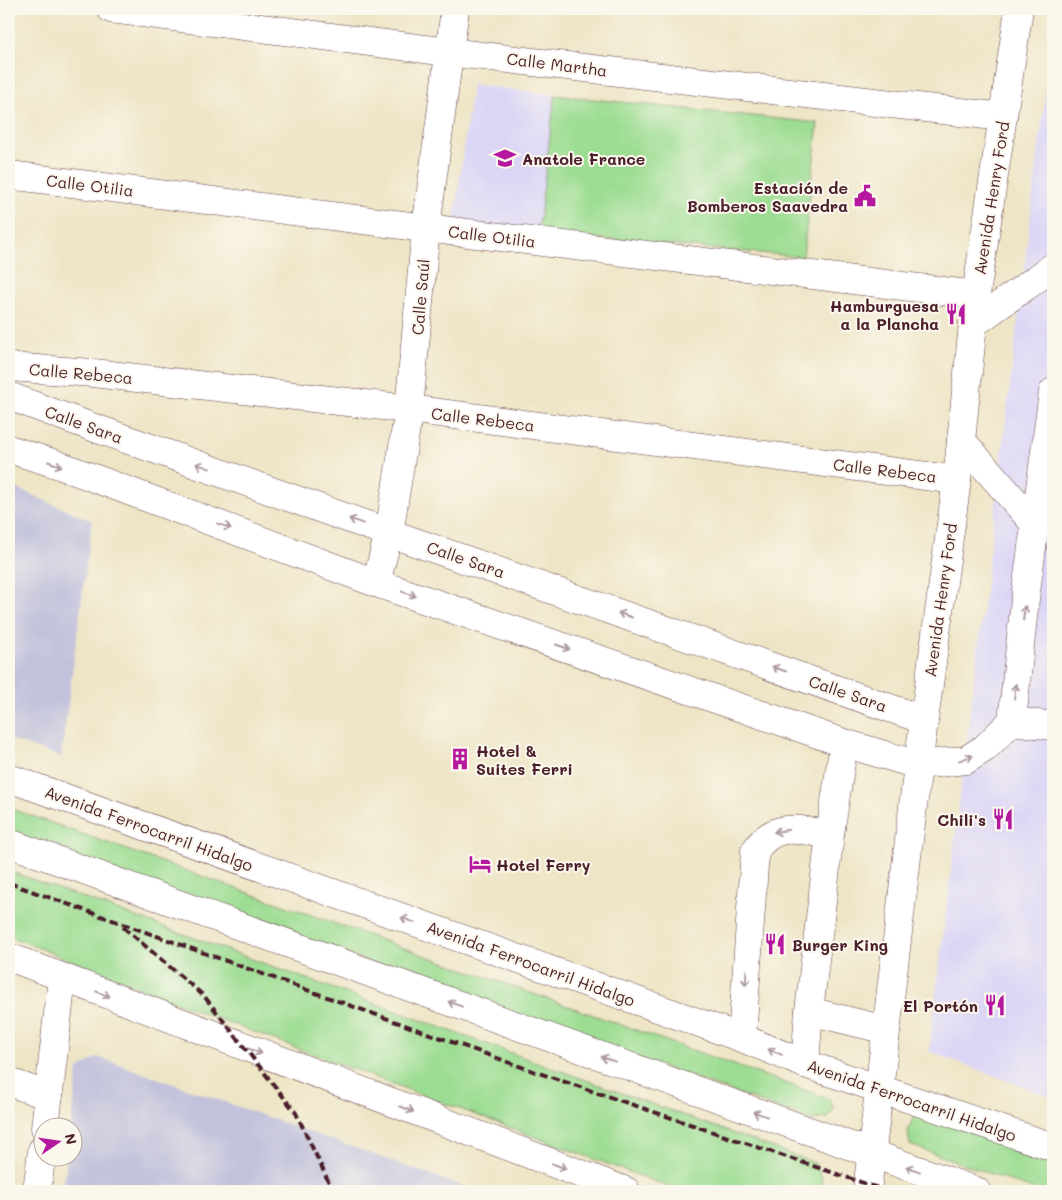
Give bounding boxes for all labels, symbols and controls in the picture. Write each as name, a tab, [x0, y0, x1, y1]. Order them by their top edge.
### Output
street label: Calle Martha	[505, 47, 609, 81]
street label: Avenida Henry Ford	[968, 120, 1014, 276]
school or university icon: Anatole France	[492, 145, 518, 171]
place label: Anatole France	[522, 148, 645, 169]
street label: Calle Otilia	[45, 169, 135, 201]
place label: Estación de Bomberos Saavedra	[687, 177, 848, 216]
public building icon: Estación de Bomberos Saavedra	[852, 183, 878, 209]
street label: Calle Otilia	[447, 220, 537, 252]
street label: Calle Saúl	[406, 258, 434, 336]
place label: Hamburguesa a la Plancha	[830, 295, 939, 334]
restaurant icon: Hamburguesa a la Plancha	[943, 301, 969, 327]
street label: Calle Rebeca	[28, 358, 134, 388]
street label: Calle Sara	[42, 400, 126, 448]
street label: Calle Rebeca	[430, 402, 536, 436]
street label: Calle Rebeca	[832, 453, 938, 487]
one-way arrow	[47, 460, 62, 469]
one-way arrow	[196, 461, 211, 470]
one-way arrow	[349, 516, 365, 525]
one-way arrow	[216, 522, 231, 532]
street label: Avenida Henry Ford	[919, 522, 961, 678]
street label: Calle Sara	[424, 536, 508, 582]
one-way arrow	[401, 590, 417, 599]
one-way arrow	[1019, 606, 1029, 622]
one-way arrow	[618, 610, 633, 619]
one-way arrow	[555, 643, 570, 652]
one-way arrow	[771, 664, 787, 673]
street label: Calle Sara	[806, 670, 890, 716]
one-way arrow	[1010, 683, 1020, 699]
place label: Hotel & Suites Ferri	[476, 740, 573, 779]
building icon: Hotel & Suites Ferri	[447, 746, 473, 772]
one-way arrow	[958, 753, 974, 763]
street label: Avenida Ferrocarril Hidalgo	[42, 781, 256, 875]
restaurant icon: Chili's	[990, 806, 1016, 832]
place label: Chili's	[937, 809, 986, 830]
one-way arrow	[774, 827, 790, 837]
hotel icon: Hotel Ferry	[467, 851, 493, 877]
place label: Hotel Ferry	[496, 854, 591, 875]
one-way arrow	[401, 915, 417, 924]
street label: Avenida Ferrocarril Hidalgo	[424, 916, 638, 1010]
restaurant icon: Burger King	[762, 931, 788, 957]
place label: Burger King	[792, 934, 888, 955]
one-way arrow	[741, 970, 751, 986]
one-way arrow	[95, 989, 110, 999]
restaurant icon: El Portón	[982, 992, 1008, 1018]
place label: El Portón	[903, 995, 978, 1016]
one-way arrow	[448, 999, 463, 1008]
one-way arrow	[247, 1047, 262, 1056]
one-way arrow	[768, 1047, 783, 1056]
one-way arrow	[600, 1054, 616, 1063]
street label: Avenida Ferrocarril Hidalgo	[805, 1054, 1019, 1146]
one-way arrow	[399, 1104, 414, 1114]
one-way arrow	[753, 1109, 769, 1118]
north arrow	[32, 1118, 82, 1168]
text: N	[61, 1132, 82, 1146]
one-way arrow	[551, 1162, 566, 1171]
one-way arrow	[906, 1164, 922, 1173]

